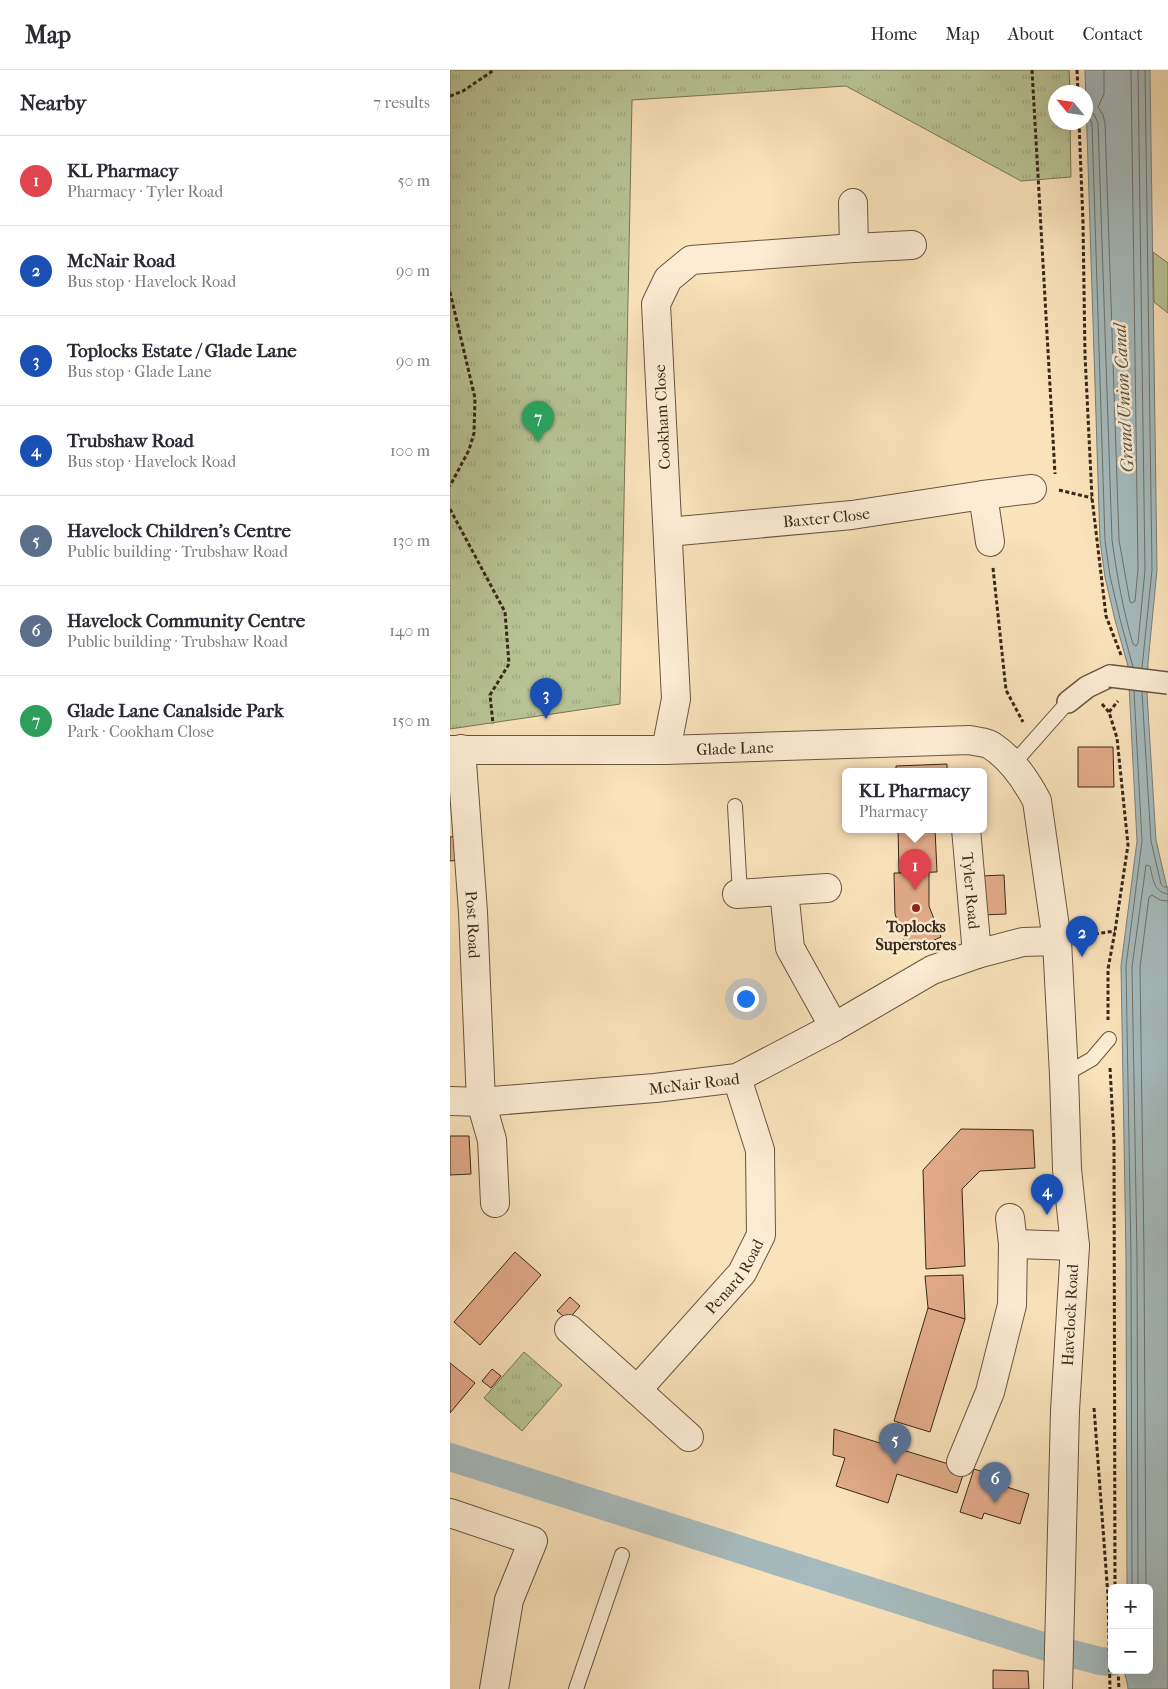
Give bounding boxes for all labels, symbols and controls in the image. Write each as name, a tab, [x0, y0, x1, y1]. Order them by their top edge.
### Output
text: Map	[25, 21, 71, 49]
text: Home	[870, 24, 917, 45]
text: Map	[945, 24, 980, 45]
text: About	[1008, 24, 1054, 45]
text: Contact	[1082, 24, 1143, 45]
north arrow	[1048, 85, 1093, 130]
text: Nearby	[20, 91, 86, 115]
text: 7 results	[373, 93, 430, 112]
text: KL Pharmacy	[67, 160, 178, 182]
text: 1	[33, 171, 39, 190]
text: 50 m	[398, 171, 430, 190]
text: Pharmacy · Tyler Road	[67, 182, 223, 201]
text: McNair Road	[67, 250, 175, 272]
text: 2	[32, 261, 40, 280]
text: 90 m	[396, 261, 430, 280]
text: Bus stop · Havelock Road	[67, 272, 236, 291]
water label: Grand Union Canal	[1109, 320, 1138, 473]
text: Toplocks Estate / Glade Lane	[67, 340, 297, 362]
text: 3	[33, 351, 39, 370]
text: 90 m	[396, 351, 430, 370]
text: Bus stop · Glade Lane	[67, 362, 212, 381]
street label: Cookham Close	[650, 364, 674, 470]
pin: 7	[522, 401, 554, 442]
text: Trubshaw Road	[67, 430, 194, 452]
text: 4	[31, 441, 41, 460]
text: 100 m	[390, 441, 430, 460]
text: Bus stop · Havelock Road	[67, 452, 236, 471]
street label: Baxter Close	[782, 503, 871, 531]
text: Havelock Children's Centre	[67, 520, 291, 542]
text: 5	[33, 531, 39, 550]
text: 130 m	[392, 531, 430, 550]
text: Public building · Trubshaw Road	[67, 542, 288, 561]
text: Havelock Community Centre	[67, 610, 305, 632]
text: 6	[32, 621, 40, 640]
text: 140 m	[389, 621, 430, 640]
text: Public building · Trubshaw Road	[67, 632, 288, 651]
pin: 3	[530, 678, 562, 719]
text: Glade Lane Canalside Park	[67, 700, 284, 722]
text: 7	[32, 711, 40, 730]
text: 150 m	[392, 711, 430, 730]
text: Park · Cookham Close	[67, 722, 214, 741]
street label: Glade Lane	[696, 737, 774, 759]
popup	[842, 768, 987, 833]
text: KL Pharmacy	[859, 780, 970, 802]
text: Pharmacy	[859, 802, 928, 821]
pin: 1	[899, 849, 931, 890]
street label: Tyler Road	[959, 852, 984, 930]
street label: Post Road	[462, 890, 484, 959]
marker: Toplocks Superstores	[910, 902, 922, 914]
pin: 2	[1066, 916, 1098, 957]
place label: Toplocks Superstores	[876, 917, 956, 955]
your location	[733, 986, 759, 1012]
street label: McNair Road	[648, 1068, 741, 1098]
pin: 4	[1031, 1174, 1063, 1215]
street label: Penard Road	[701, 1235, 767, 1318]
street label: Havelock Road	[1058, 1263, 1082, 1366]
pin: 5	[879, 1423, 911, 1464]
pin: 6	[979, 1462, 1011, 1503]
map controls	[1108, 1584, 1153, 1674]
button: +	[1108, 1584, 1153, 1629]
button: −	[1108, 1629, 1153, 1674]

